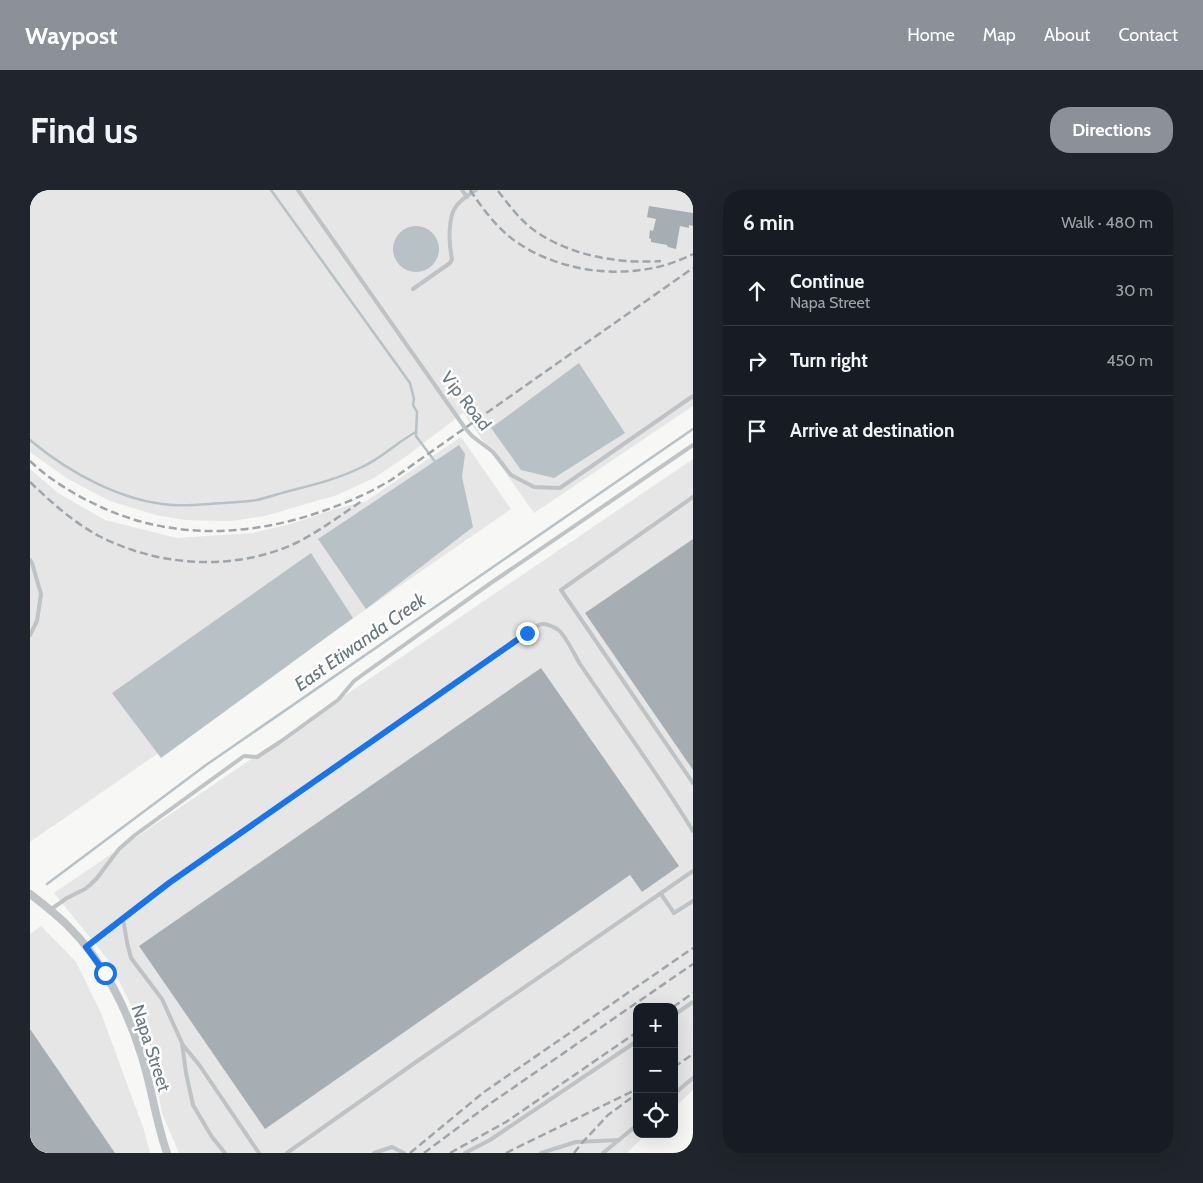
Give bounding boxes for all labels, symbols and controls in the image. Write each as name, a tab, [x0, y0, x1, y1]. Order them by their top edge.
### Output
text: Waypost	[25, 21, 117, 50]
text: Home	[907, 24, 955, 46]
text: Map	[983, 24, 1016, 46]
text: About	[1044, 24, 1090, 46]
text: Contact	[1118, 24, 1178, 46]
button: Directions	[1050, 107, 1173, 153]
text: Find us	[30, 109, 138, 152]
text: 6 min	[743, 210, 794, 235]
text: Walk · 480 m	[1061, 213, 1153, 232]
text: Continue	[790, 270, 864, 293]
icon: ahead	[743, 277, 771, 305]
text: 30 m	[1116, 281, 1153, 300]
text: Napa Street	[790, 293, 870, 312]
icon: right	[743, 347, 771, 375]
text: Turn right	[790, 349, 868, 372]
text: 450 m	[1106, 351, 1153, 370]
street label: Vip Road	[436, 367, 496, 435]
icon: arrive	[743, 417, 771, 445]
text: Arrive at destination	[790, 419, 954, 442]
water label: East Etiwanda Creek	[290, 588, 431, 696]
route end	[516, 622, 539, 645]
route start	[94, 962, 117, 985]
street label: Napa Street	[127, 1002, 175, 1094]
map controls	[633, 1003, 678, 1138]
button: +	[633, 1003, 678, 1048]
button: −	[633, 1048, 678, 1093]
button: locate	[633, 1093, 678, 1138]

